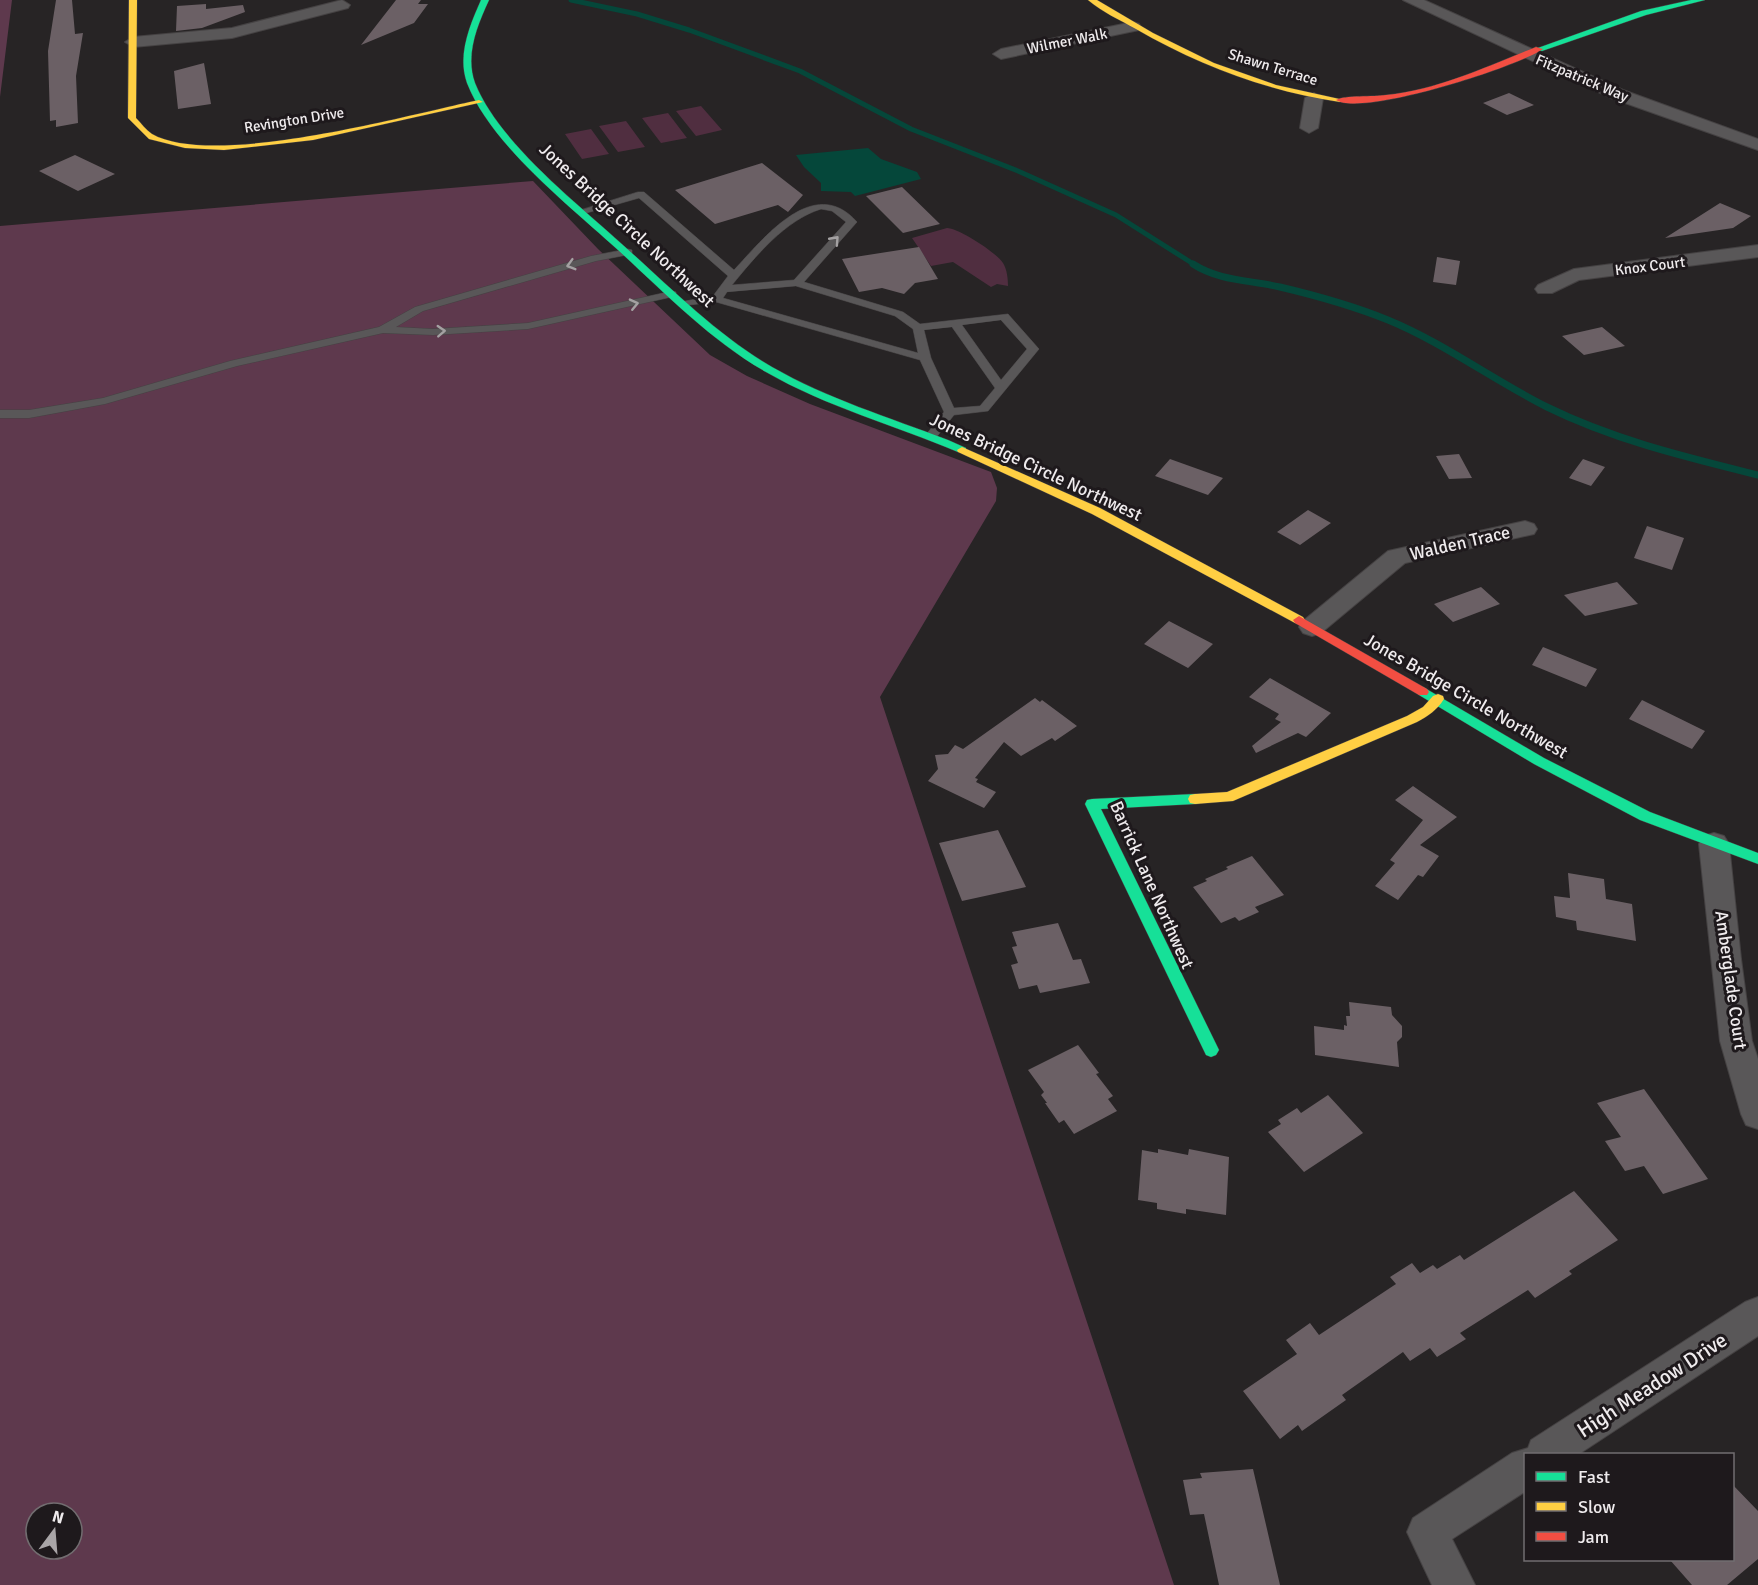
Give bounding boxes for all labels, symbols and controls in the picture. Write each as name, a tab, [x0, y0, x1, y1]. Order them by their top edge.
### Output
street label: Wilmer Walk	[1025, 24, 1109, 58]
street label: Shawn Terrace	[1226, 45, 1320, 89]
street label: Fitzpatrick Way	[1533, 50, 1631, 106]
street label: Revington Drive	[243, 103, 345, 137]
street label: Jones Bridge Circle Northwest	[535, 138, 719, 312]
one-way arrow	[828, 236, 839, 246]
street label: Knox Court	[1614, 253, 1686, 279]
one-way arrow	[566, 258, 577, 270]
one-way arrow	[628, 298, 638, 311]
one-way arrow	[437, 325, 446, 338]
street label: Jones Bridge Circle Northwest	[926, 408, 1146, 526]
street label: Walden Trace	[1408, 521, 1512, 565]
street label: Jones Bridge Circle Northwest	[1360, 629, 1572, 763]
street label: Barrick Lane Northwest	[1105, 798, 1199, 972]
street label: Amberglade Court	[1710, 909, 1752, 1051]
street label: High Meadow Drive	[1572, 1327, 1732, 1443]
legend	[1524, 1453, 1734, 1561]
text: Fast	[1578, 1466, 1610, 1488]
text: Slow	[1578, 1496, 1615, 1518]
north arrow	[24, 1501, 84, 1561]
text: N	[50, 1506, 66, 1529]
text: Jam	[1578, 1526, 1609, 1548]

